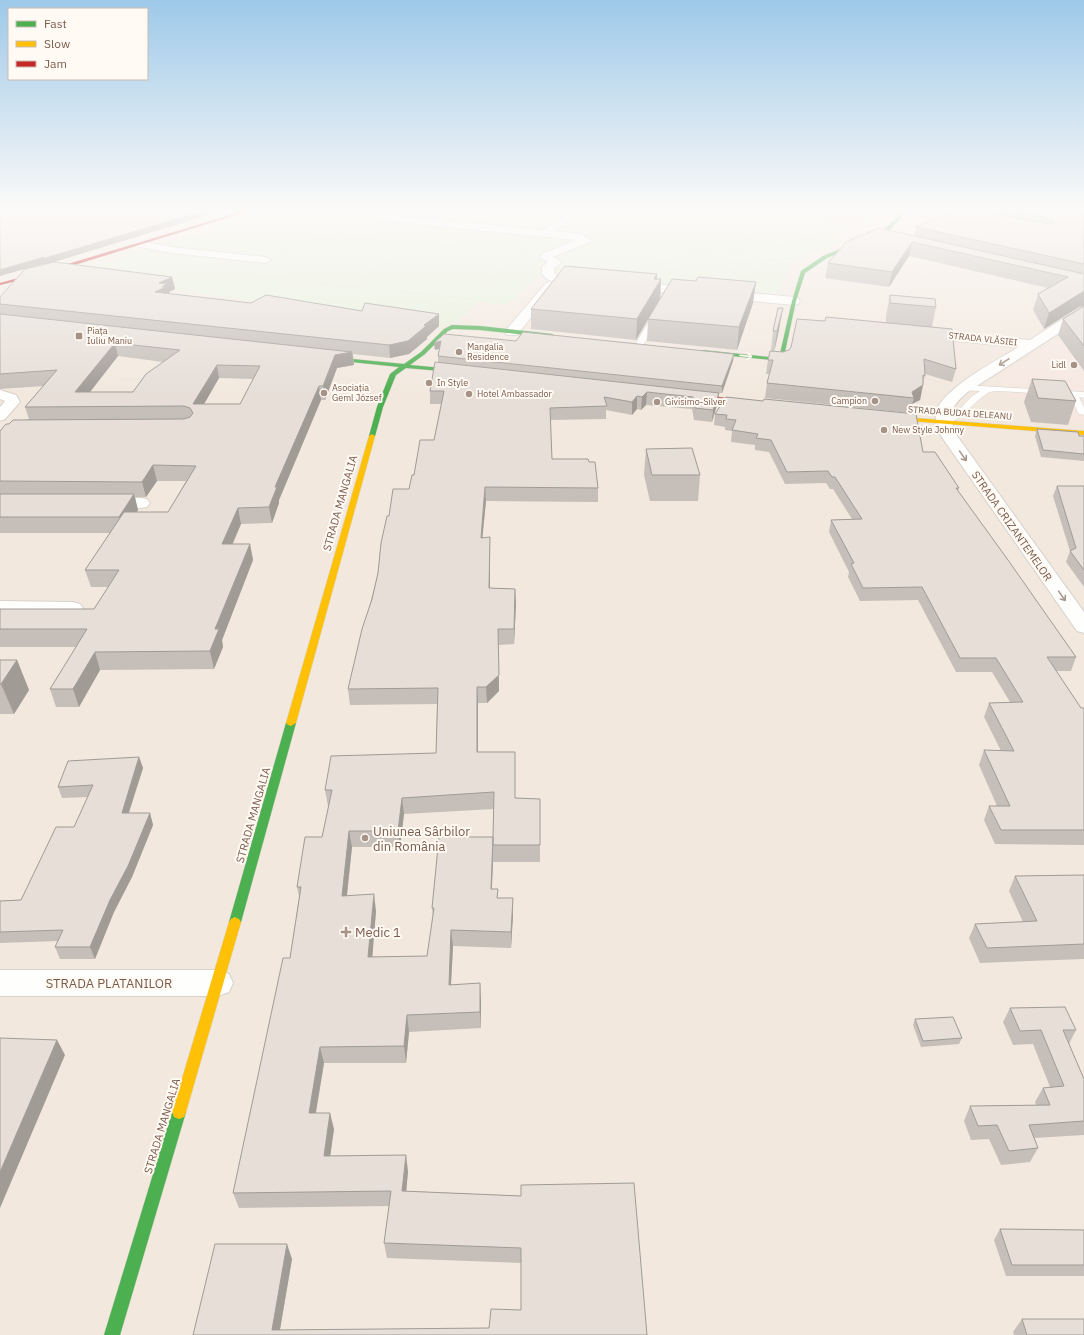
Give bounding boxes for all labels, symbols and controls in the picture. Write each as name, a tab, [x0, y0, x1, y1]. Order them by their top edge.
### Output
legend	[8, 8, 148, 80]
text: Fast	[44, 16, 67, 31]
text: Slow	[44, 36, 70, 51]
text: Jam	[44, 56, 67, 71]
place label: Piața Iuliu Maniu	[87, 325, 132, 346]
street label: STRADA VLĂSIEI	[948, 329, 1018, 348]
marker: Piața Iuliu Maniu	[74, 331, 84, 341]
place label: Mangalia Residence	[467, 341, 509, 362]
marker: Mangalia Residence	[454, 347, 464, 357]
one-way arrow	[739, 352, 752, 360]
one-way arrow	[999, 358, 1010, 366]
place label: Lidl	[1052, 359, 1067, 370]
marker: Lidl	[1069, 360, 1079, 370]
place label: In Style	[437, 377, 468, 388]
marker: In Style	[424, 378, 434, 388]
place label: Asociația Geml József	[332, 382, 382, 403]
marker: Asociația Geml József	[319, 388, 329, 398]
place label: Hotel Ambassador	[477, 388, 552, 399]
marker: Hotel Ambassador	[464, 389, 474, 399]
place label: Campion	[831, 395, 867, 406]
place label: Givisimo-Silver	[665, 396, 726, 407]
marker: Campion	[870, 396, 880, 406]
marker: Givisimo-Silver	[652, 397, 662, 407]
street label: STRADA BUDAI DELEANU	[908, 403, 1012, 422]
place label: New Style Johnny	[892, 424, 965, 435]
marker: New Style Johnny	[879, 425, 889, 435]
one-way arrow	[959, 450, 967, 461]
street label: STRADA MANGALIA	[320, 454, 360, 552]
street label: STRADA CRIZANTEMELOR	[969, 468, 1055, 584]
one-way arrow	[1058, 590, 1066, 601]
street label: STRADA MANGALIA	[233, 766, 273, 864]
place label: Uniunea Sârbilor din România	[373, 823, 470, 855]
marker: Uniunea Sârbilor din România	[360, 833, 370, 843]
place label: Medic 1	[355, 924, 401, 941]
marker: Medic 1	[340, 926, 352, 938]
street label: STRADA PLATANILOR	[46, 975, 172, 992]
street label: STRADA MANGALIA	[141, 1077, 183, 1175]

